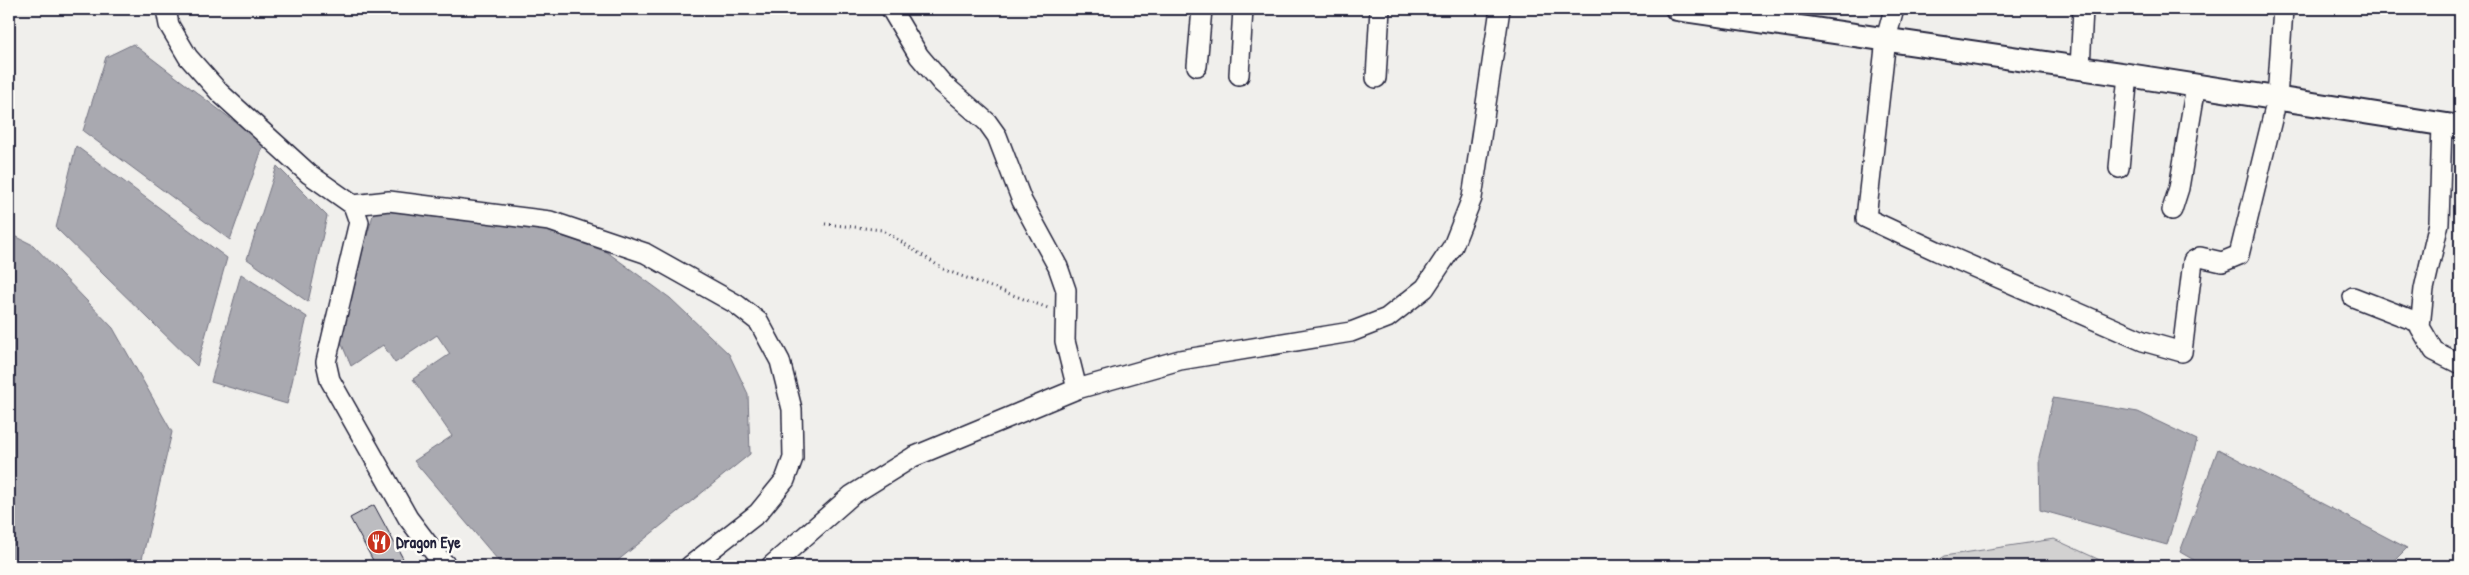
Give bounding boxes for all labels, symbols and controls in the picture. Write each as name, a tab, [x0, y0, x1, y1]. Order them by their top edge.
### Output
restaurant icon: Dragon Eye	[366, 529, 392, 555]
place label: Dragon Eye	[396, 531, 461, 554]

